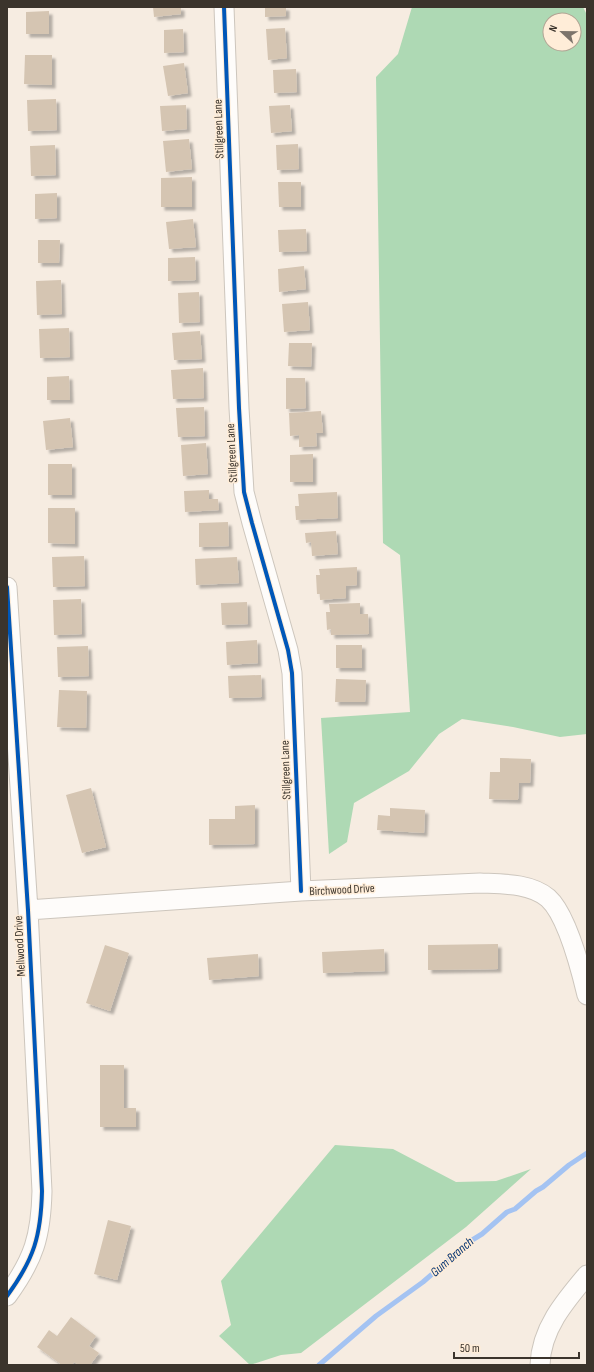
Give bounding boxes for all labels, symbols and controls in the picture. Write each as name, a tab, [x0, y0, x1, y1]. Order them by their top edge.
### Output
north arrow	[542, 12, 582, 52]
text: N	[546, 23, 560, 34]
street label: Stillgreen Lane	[210, 99, 228, 159]
street label: Stillgreen Lane	[223, 423, 241, 483]
street label: Stillgreen Lane	[277, 740, 295, 800]
street label: Birchwood Drive	[309, 881, 375, 899]
street label: Mellwood Drive	[11, 915, 29, 977]
water label: Gum Branch	[427, 1233, 477, 1280]
scale bar	[454, 1334, 579, 1360]
text: 50 m	[460, 1341, 480, 1356]

